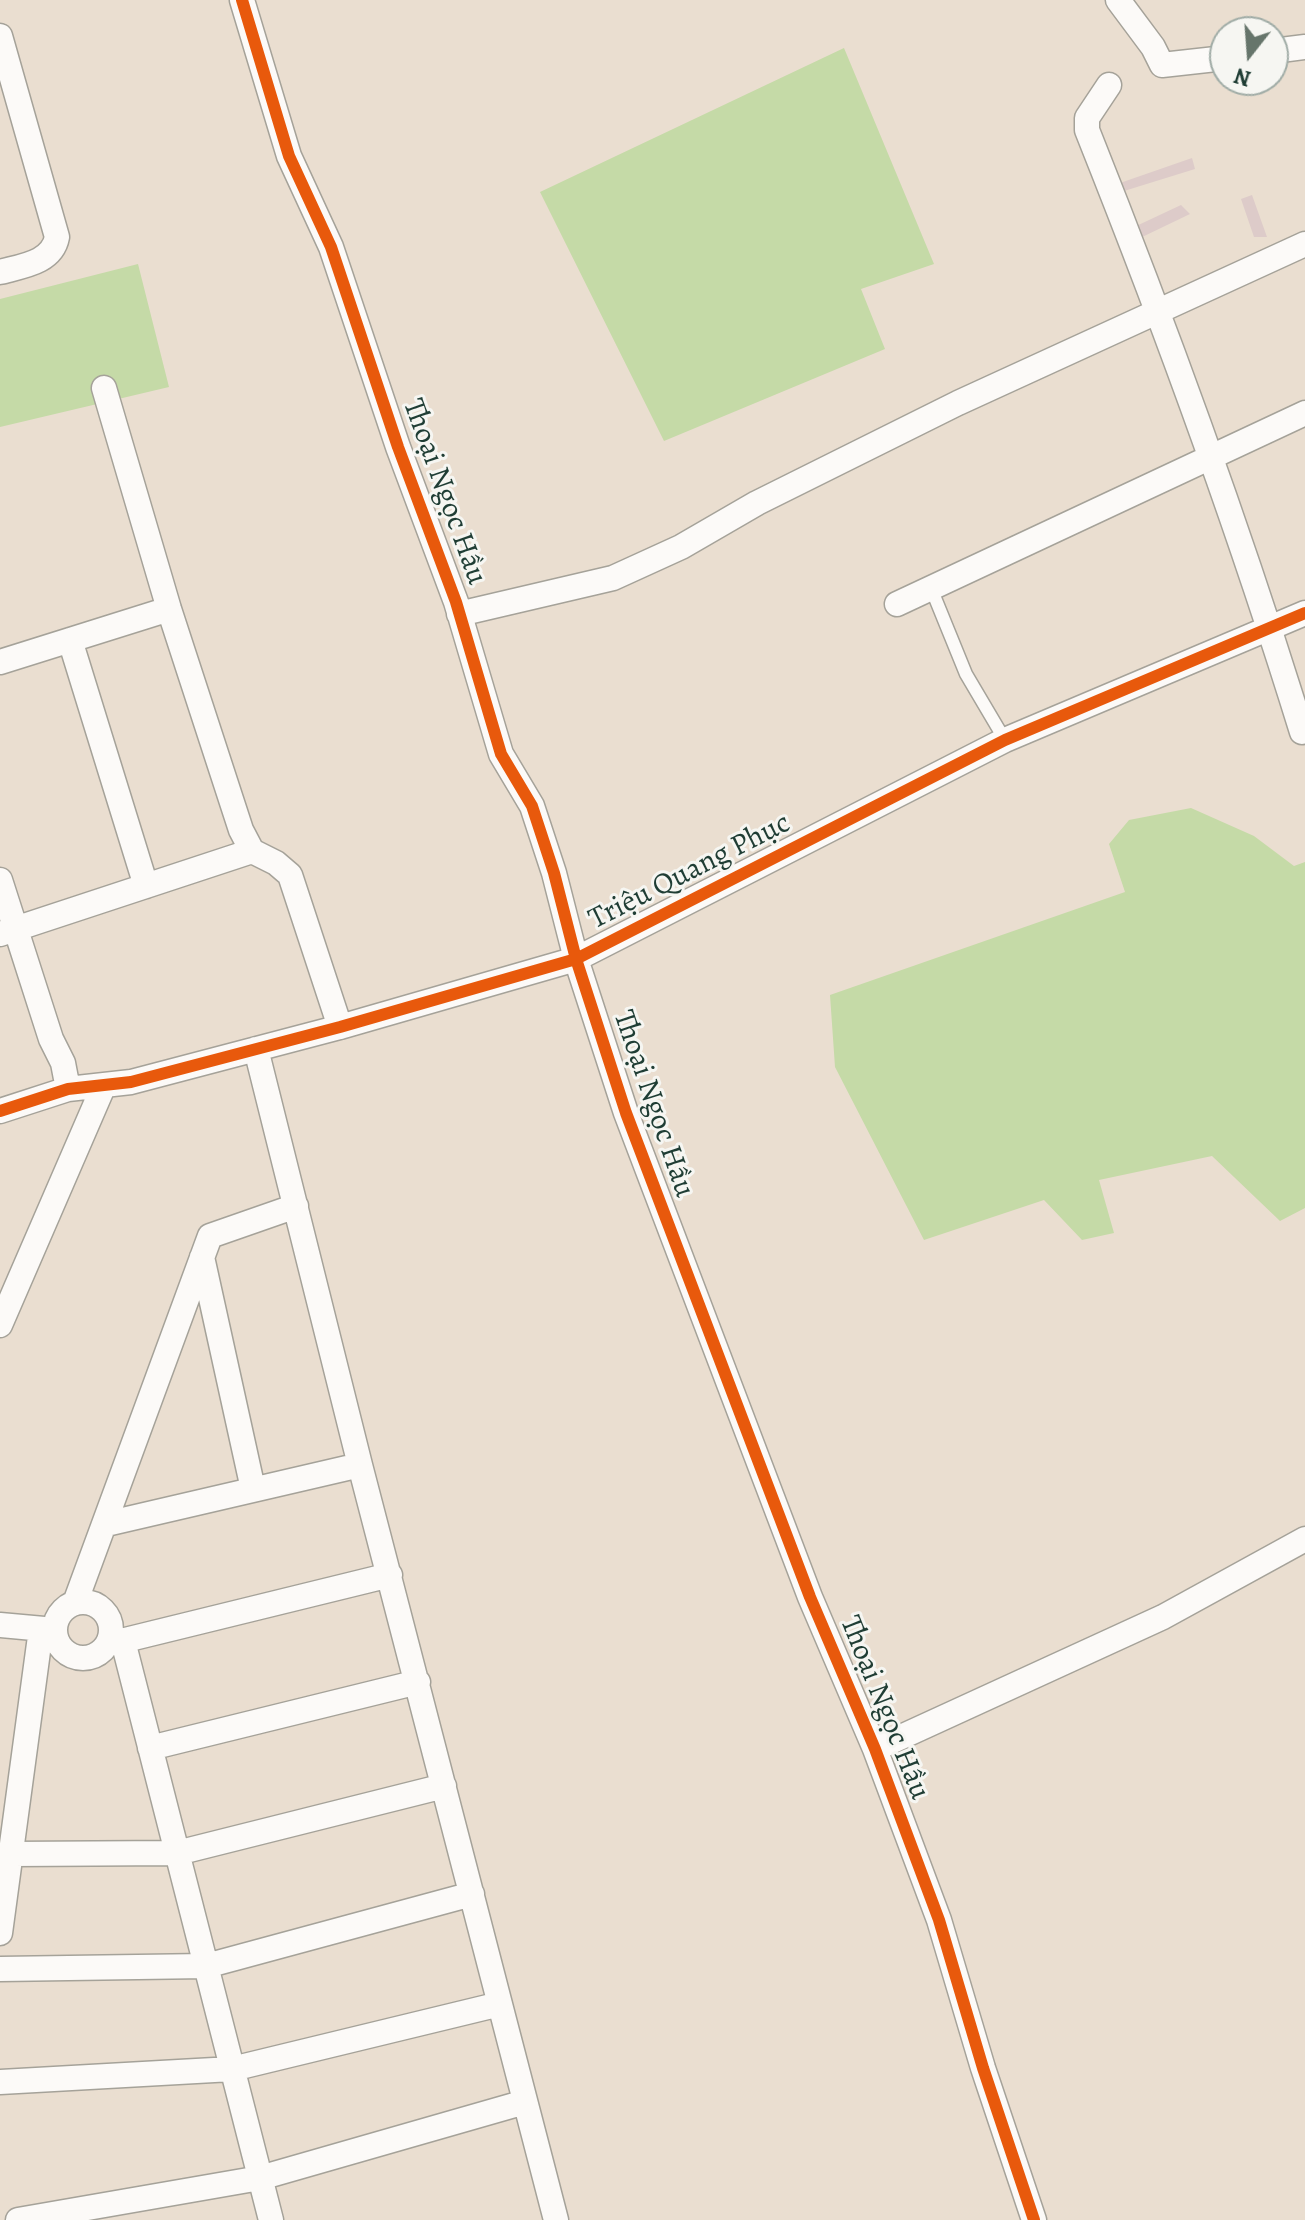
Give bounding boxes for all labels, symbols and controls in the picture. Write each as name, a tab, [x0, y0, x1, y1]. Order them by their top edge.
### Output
north arrow	[1209, 16, 1289, 96]
text: N	[1231, 60, 1255, 94]
street label: Thoại Ngọc Hầu	[394, 394, 494, 590]
street label: Triệu Quang Phục	[583, 806, 797, 938]
street label: Thoại Ngọc Hầu	[604, 1006, 702, 1202]
street label: Thoại Ngọc Hầu	[831, 1611, 937, 1805]

